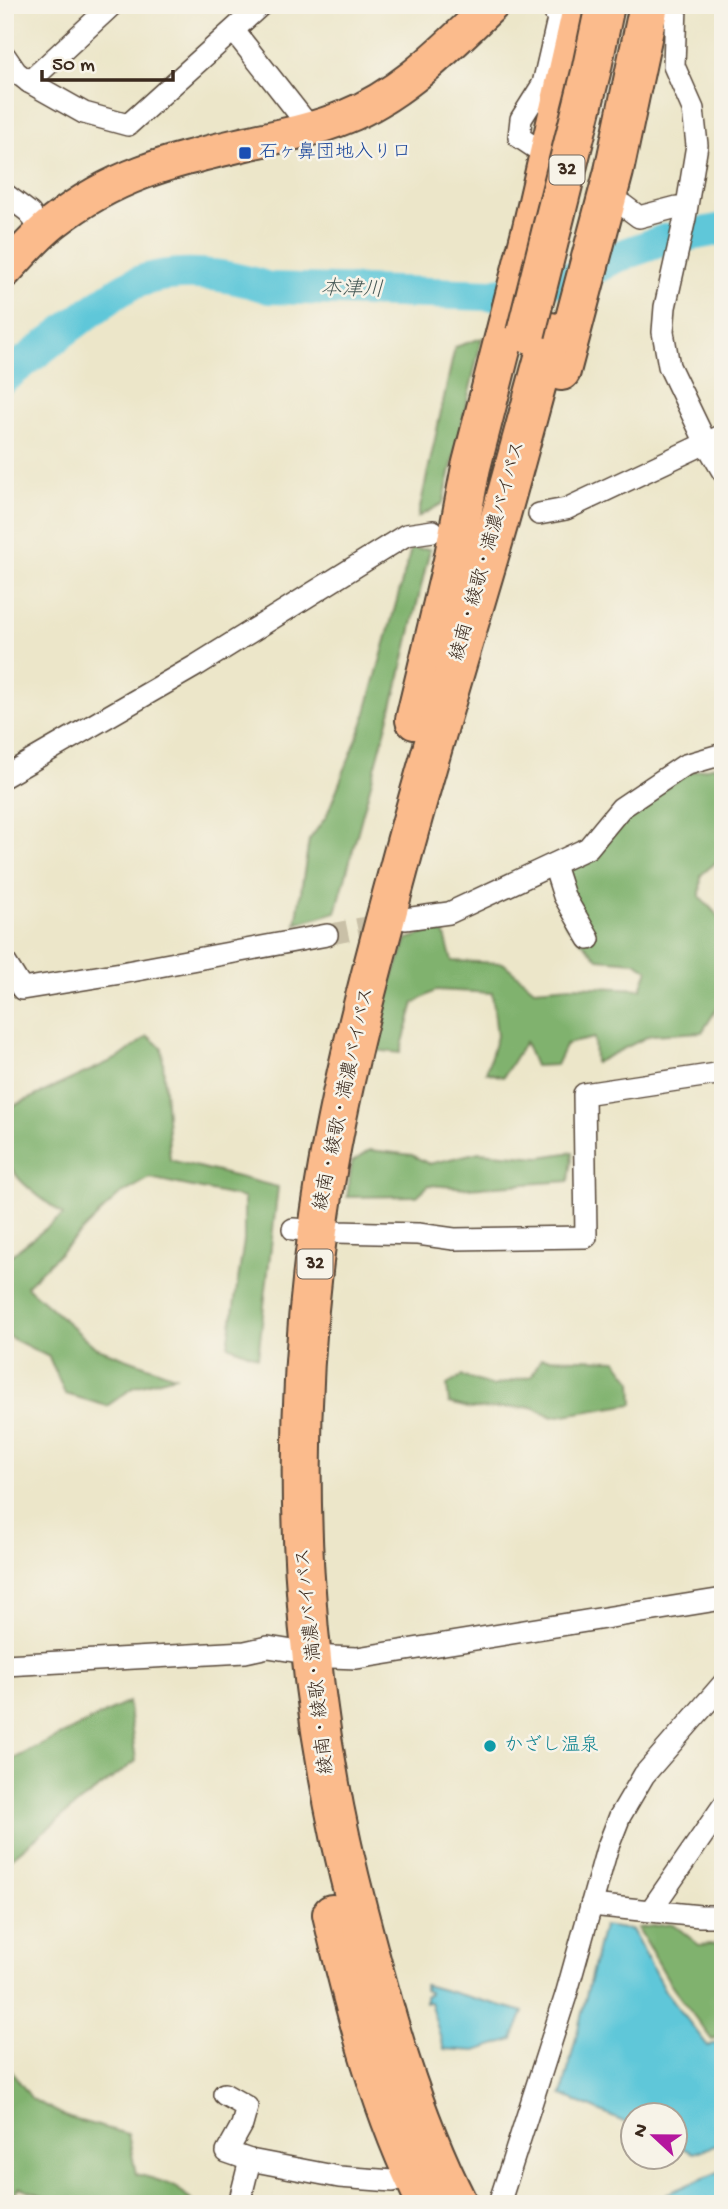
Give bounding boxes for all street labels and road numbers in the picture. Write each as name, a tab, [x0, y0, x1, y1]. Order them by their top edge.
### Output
road number: 32	[550, 155, 584, 184]
street label: 綾南・綾歌・満濃バイパス	[446, 438, 531, 664]
street label: 綾南・綾歌・満濃バイパス	[309, 985, 380, 1213]
road number: 32	[298, 1250, 332, 1279]
street label: 綾南・綾歌・満濃バイパス	[292, 1547, 339, 1775]

